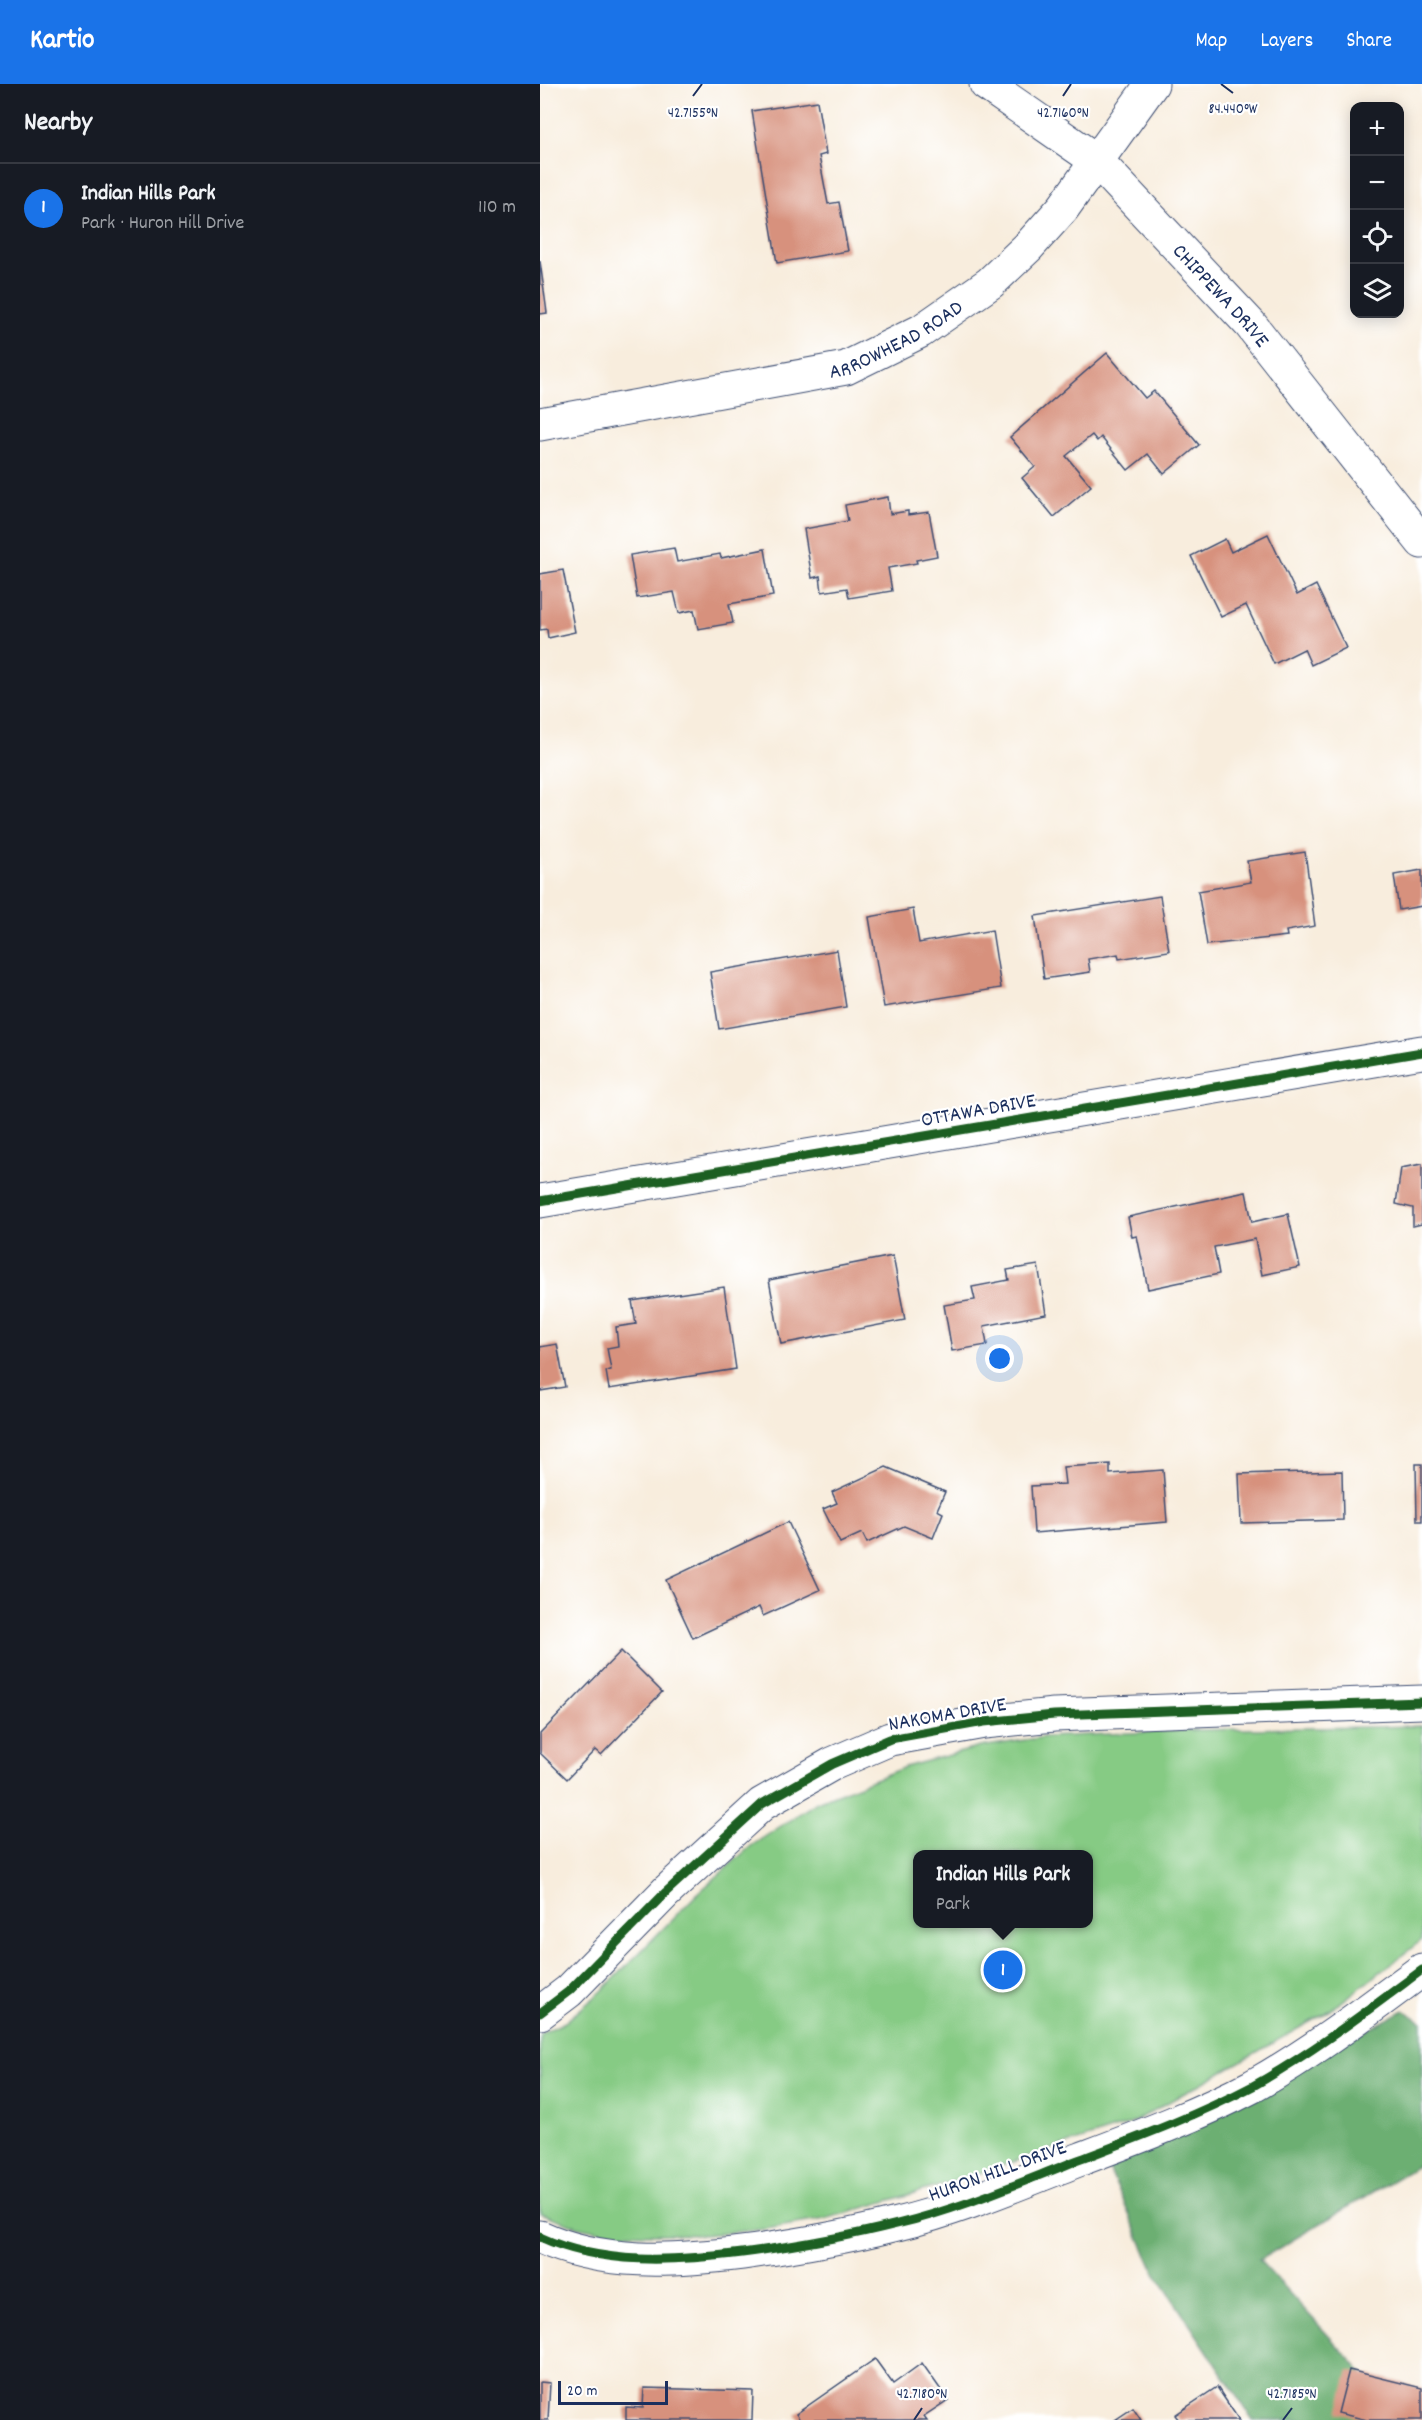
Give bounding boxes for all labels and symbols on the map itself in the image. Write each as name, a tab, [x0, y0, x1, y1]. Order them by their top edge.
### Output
text: 84.440°W	[1209, 99, 1258, 121]
text: 42.7155°N	[668, 103, 718, 125]
text: 42.7160°N	[1037, 103, 1089, 125]
street label: CHIPPEWA DRIVE	[1164, 238, 1275, 355]
street label: ARROWHEAD ROAD	[827, 294, 970, 389]
street label: OTTAWA DRIVE	[919, 1087, 1039, 1137]
your location	[985, 1344, 1014, 1373]
street label: NAKOMA DRIVE	[886, 1691, 1009, 1741]
pin: 1	[984, 1948, 1022, 1992]
street label: HURON HILL DRIVE	[925, 2134, 1072, 2212]
scale bar	[558, 2378, 668, 2406]
text: 42.7180°N	[897, 2384, 947, 2406]
text: 42.7185°N	[1267, 2384, 1317, 2406]

